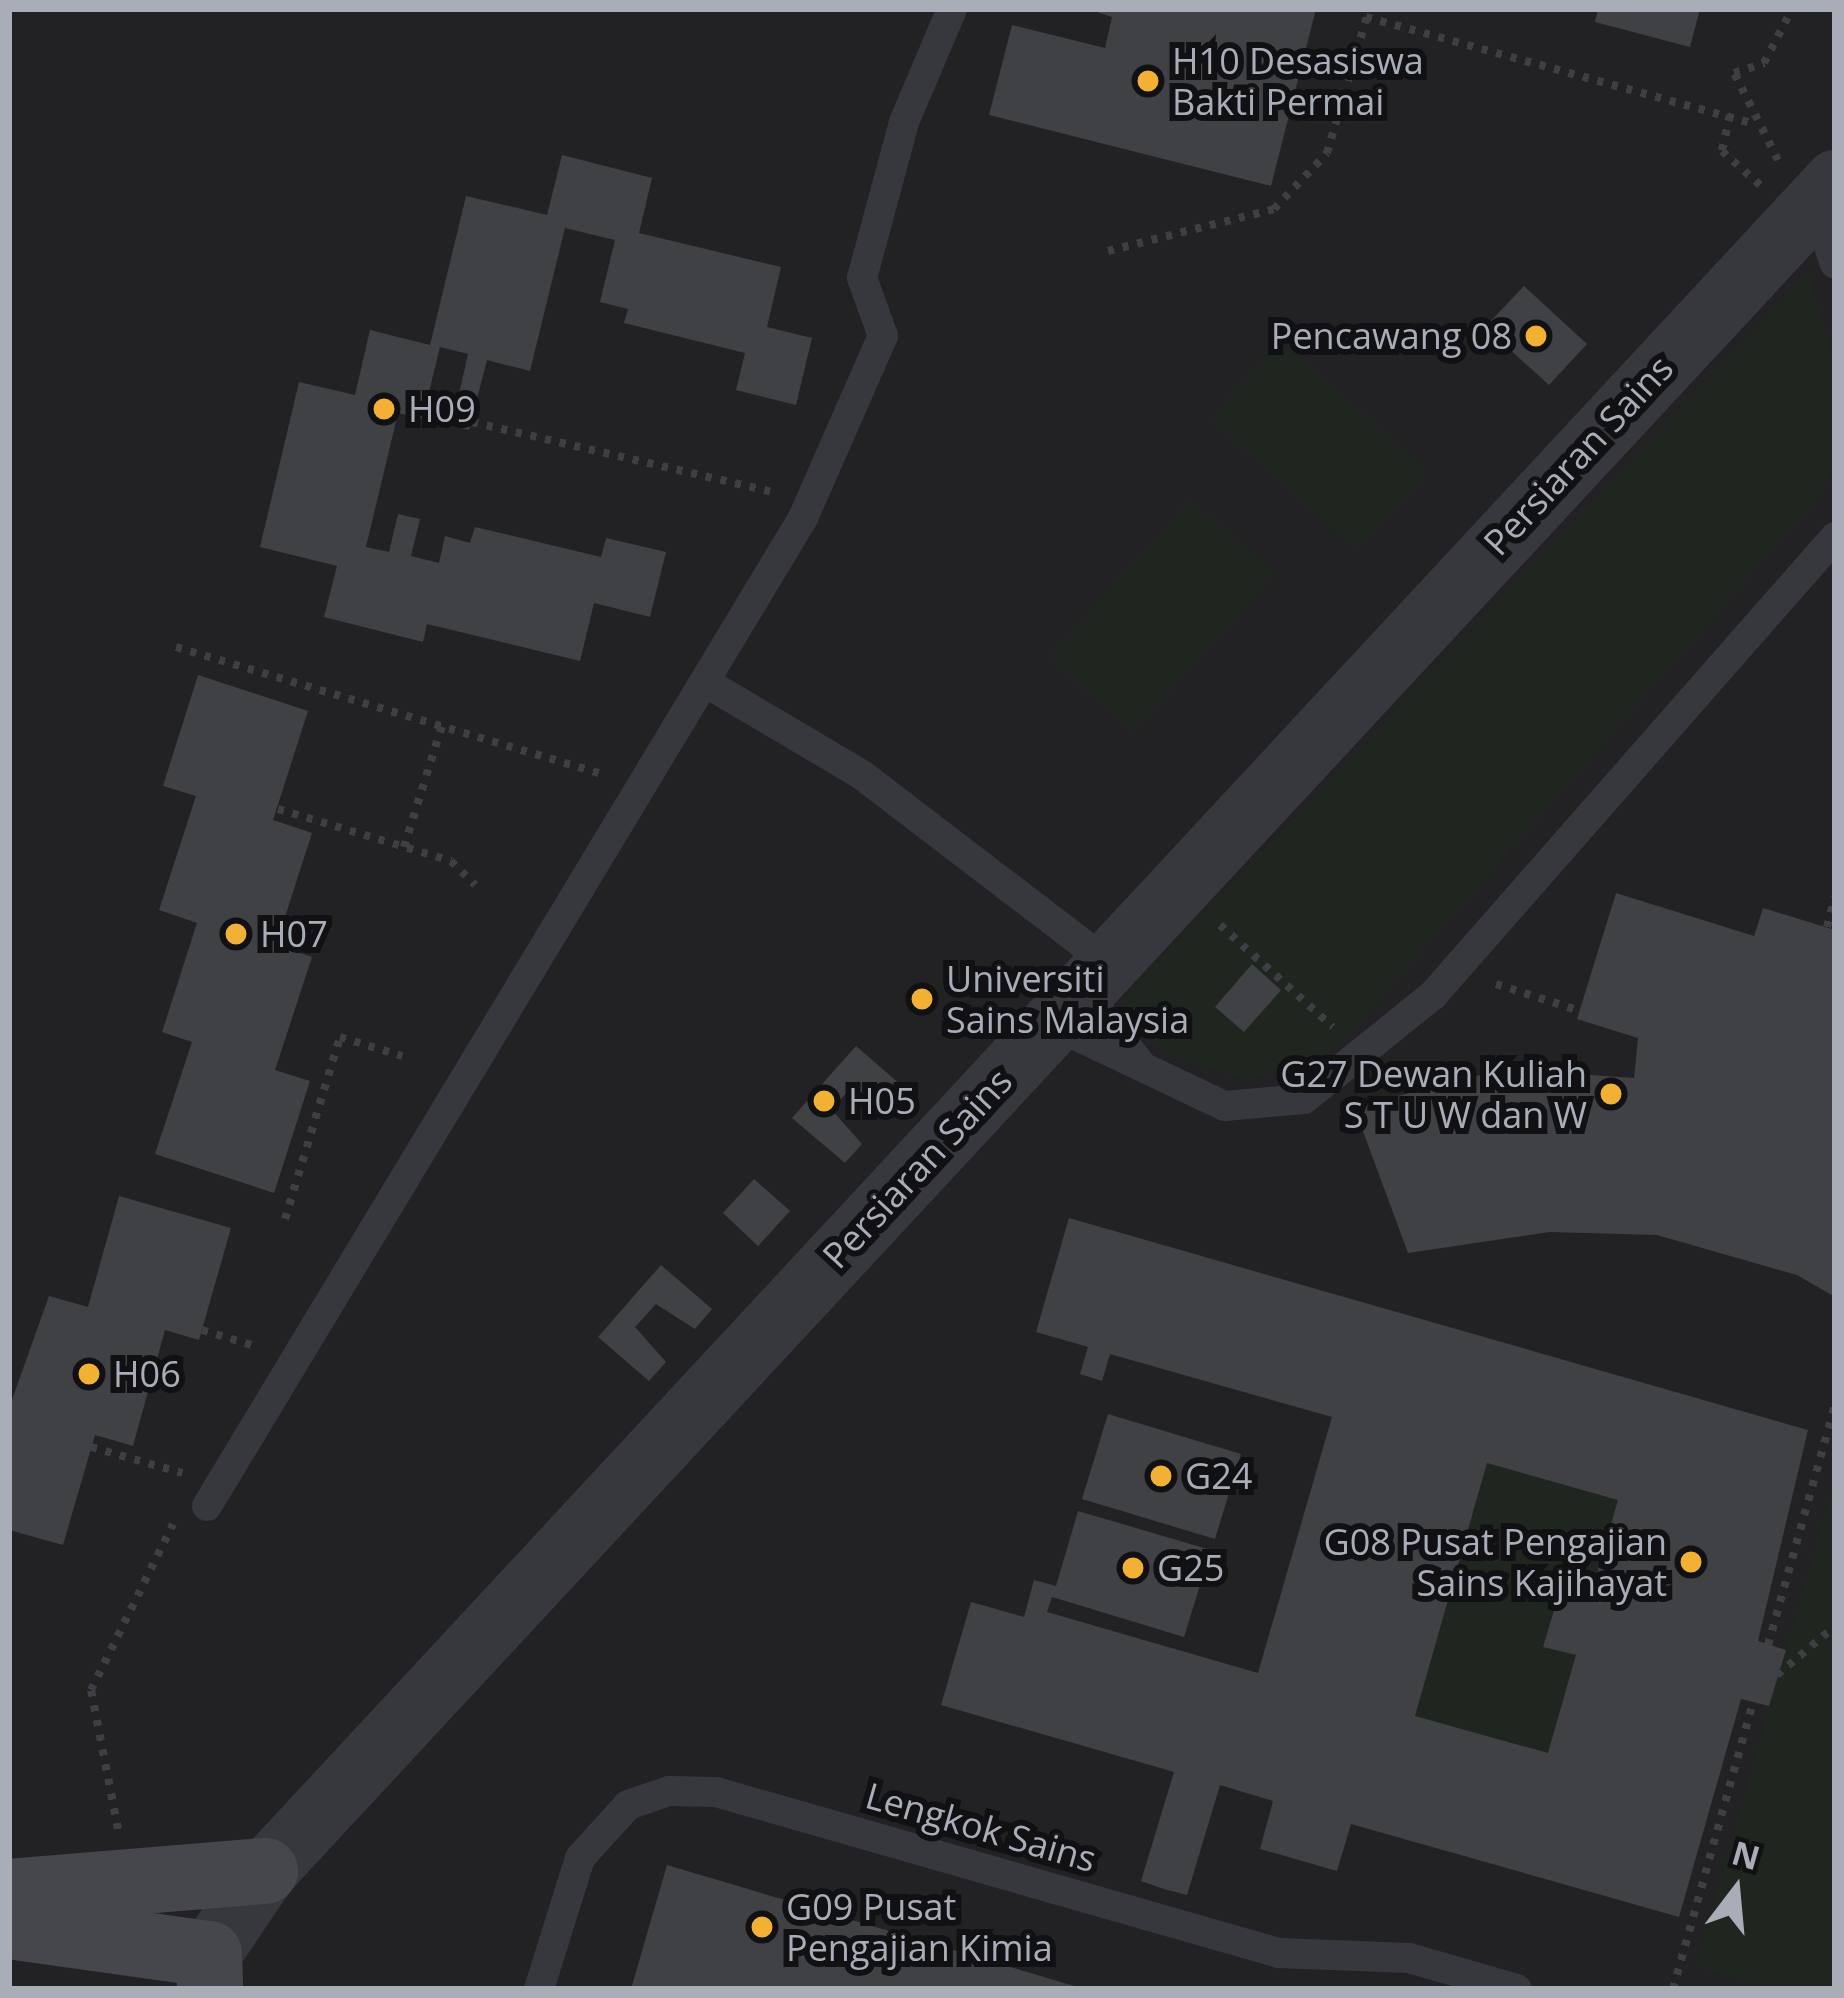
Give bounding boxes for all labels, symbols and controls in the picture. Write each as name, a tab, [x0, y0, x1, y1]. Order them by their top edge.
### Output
place label: H10 Desasiswa Bakti Permai	[1172, 38, 1424, 123]
marker: H10 Desasiswa Bakti Permai	[1135, 68, 1161, 94]
place label: Pencawang 08	[1271, 314, 1512, 358]
marker: Pencawang 08	[1523, 323, 1549, 349]
street label: Persiaran Sains	[1475, 346, 1681, 564]
place label: H09	[408, 387, 476, 431]
marker: H09	[371, 396, 397, 422]
place label: H07	[260, 912, 328, 956]
marker: H07	[223, 921, 249, 947]
place label: Universiti Sains Malaysia	[946, 956, 1189, 1041]
marker: Universiti Sains Malaysia	[909, 986, 935, 1012]
place label: G27 Dewan Kuliah S T U W dan W	[1280, 1051, 1587, 1136]
street label: Persiaran Sains	[814, 1059, 1020, 1277]
place label: H05	[848, 1079, 916, 1123]
marker: G27 Dewan Kuliah S T U W dan W	[1598, 1081, 1624, 1107]
marker: H05	[811, 1088, 837, 1114]
place label: H06	[113, 1352, 181, 1396]
marker: H06	[76, 1361, 102, 1387]
place label: G24	[1185, 1454, 1252, 1498]
marker: G24	[1148, 1463, 1174, 1489]
place label: G08 Pusat Pengajian Sains Kajihayat	[1323, 1519, 1667, 1604]
place label: G25	[1157, 1546, 1224, 1590]
marker: G08 Pusat Pengajian Sains Kajihayat	[1678, 1549, 1704, 1575]
marker: G25	[1120, 1555, 1146, 1581]
street label: Lengkok Sains	[861, 1774, 1101, 1880]
north arrow	[1676, 1830, 1796, 1950]
text: N	[1727, 1830, 1765, 1880]
place label: G09 Pusat Pengajian Kimia	[786, 1884, 1053, 1969]
marker: G09 Pusat Pengajian Kimia	[749, 1914, 775, 1940]

